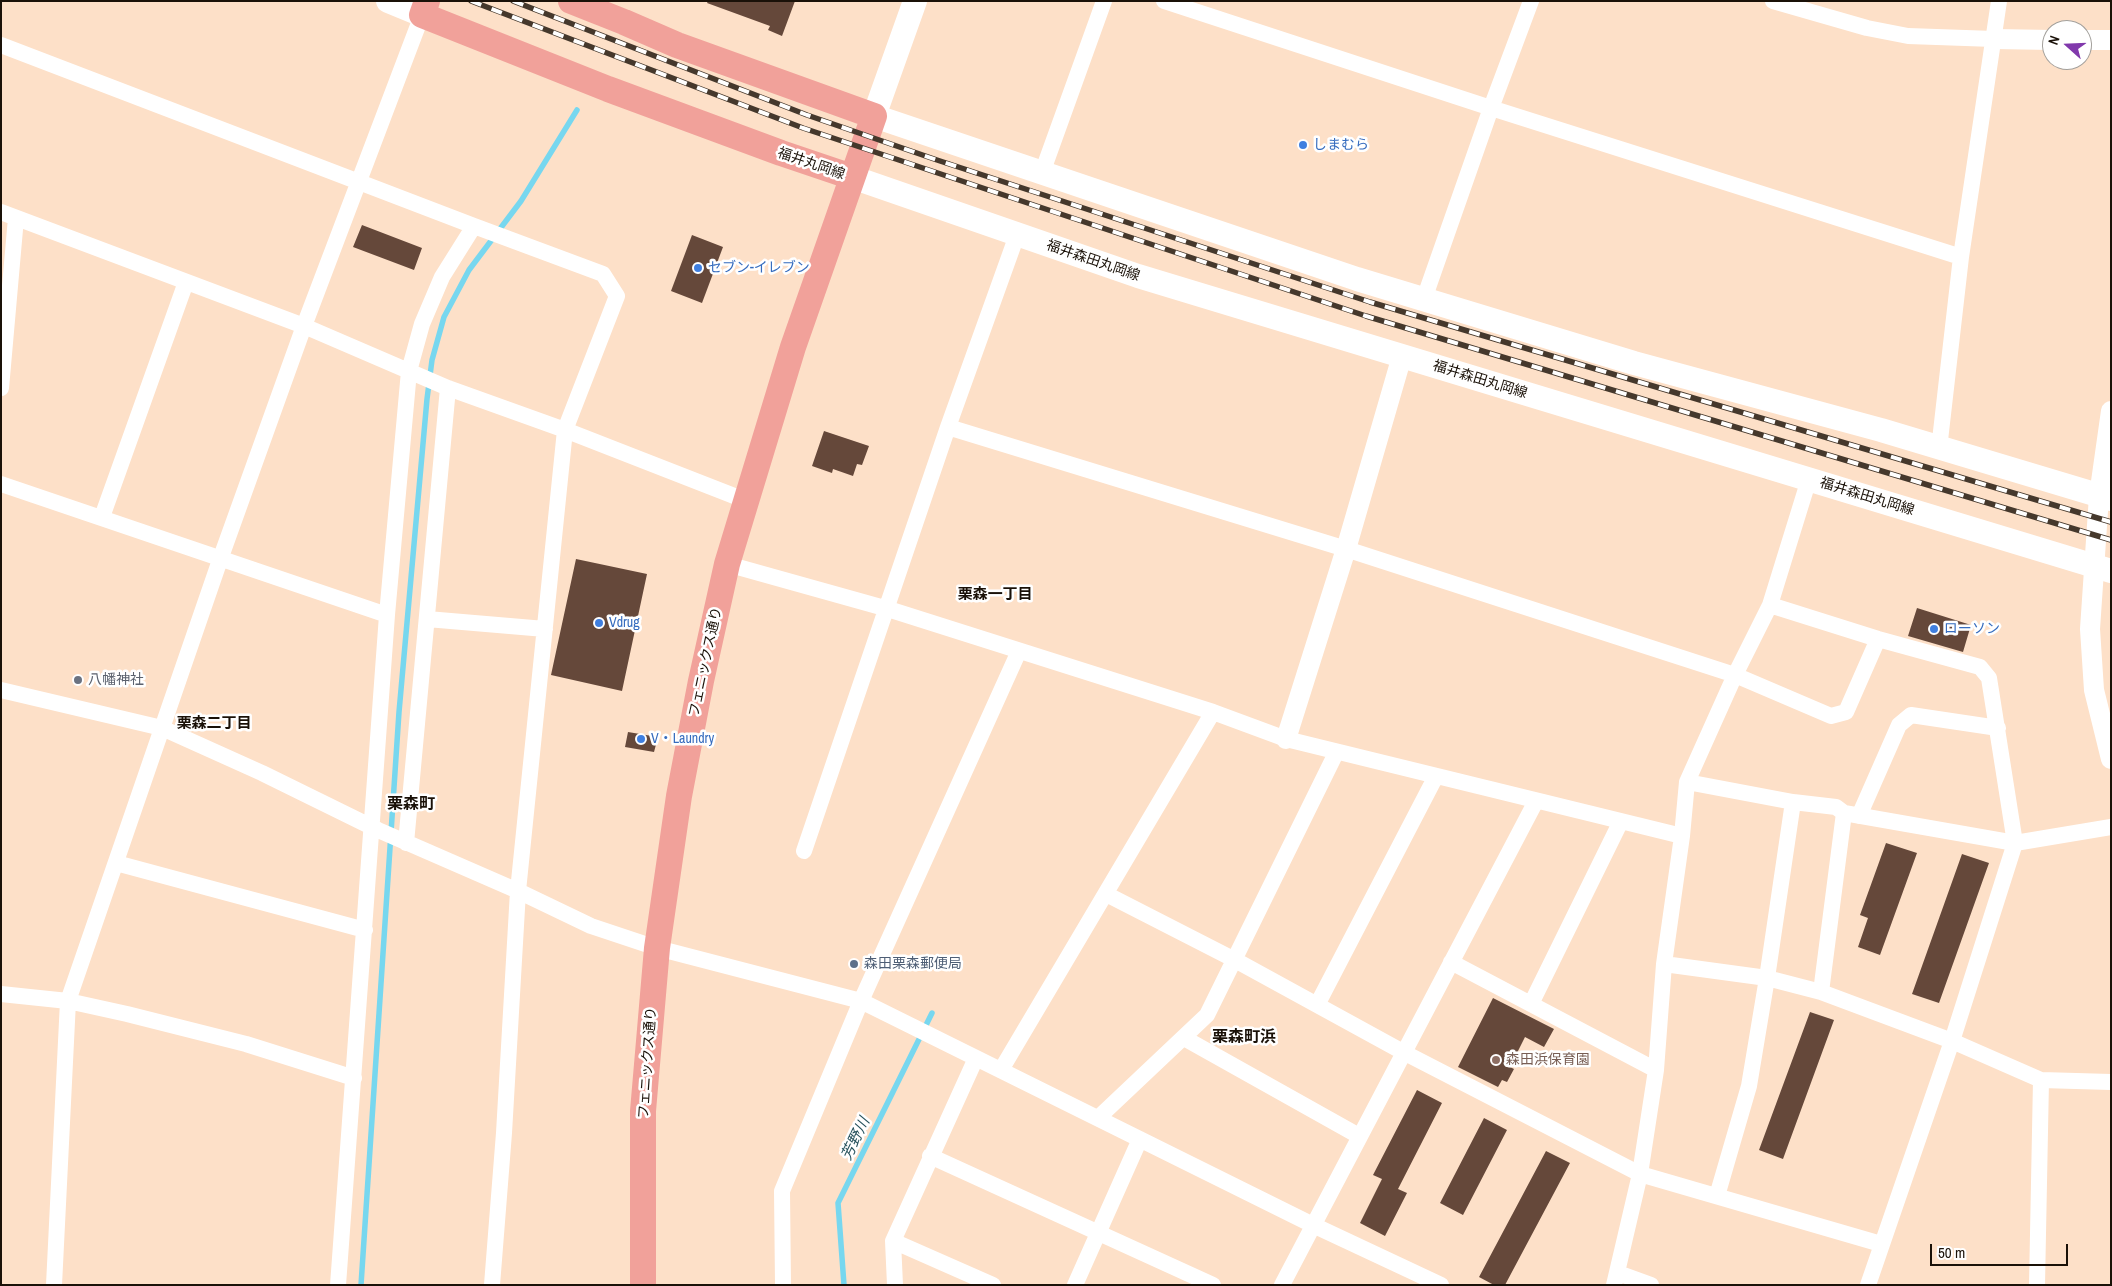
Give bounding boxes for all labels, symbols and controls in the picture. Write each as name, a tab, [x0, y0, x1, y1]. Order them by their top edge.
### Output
north arrow	[2042, 20, 2092, 70]
text: N	[2044, 33, 2064, 47]
place label: しまむら	[1313, 137, 1369, 153]
marker: しまむら	[1297, 139, 1309, 151]
street label: 福井丸岡線	[775, 145, 847, 183]
street label: 福井森田丸岡線	[1044, 237, 1142, 285]
place label: セブン-イレブン	[708, 260, 810, 276]
marker: セブン-イレブン	[692, 262, 704, 274]
street label: 福井森田丸岡線	[1431, 358, 1529, 402]
street label: 福井森田丸岡線	[1818, 475, 1916, 519]
district label: 栗森一丁目	[958, 586, 1032, 604]
street label: フェニックス通り	[686, 605, 726, 719]
place label: Vdrug	[609, 615, 640, 631]
marker: Vdrug	[593, 617, 605, 629]
place label: ローソン	[1944, 621, 2000, 637]
marker: ローソン	[1928, 623, 1940, 635]
place label: 八幡神社	[88, 672, 144, 688]
marker: 八幡神社	[72, 674, 84, 686]
district label: 栗森二丁目	[177, 715, 251, 733]
place label: V・Laundry	[651, 731, 714, 747]
marker: V・Laundry	[635, 733, 647, 745]
district label: 栗森町	[387, 795, 435, 815]
place label: 森田栗森郵便局	[864, 956, 962, 972]
marker: 森田栗森郵便局	[848, 958, 860, 970]
street label: フェニックス通り	[636, 1007, 660, 1119]
district label: 栗森町浜	[1212, 1028, 1276, 1048]
place label: 森田浜保育園	[1506, 1052, 1590, 1068]
marker: 森田浜保育園	[1490, 1054, 1502, 1066]
water label: 芳野川	[838, 1115, 874, 1163]
scale bar	[1932, 1234, 2070, 1266]
text: 50 m	[1938, 1242, 1965, 1263]

